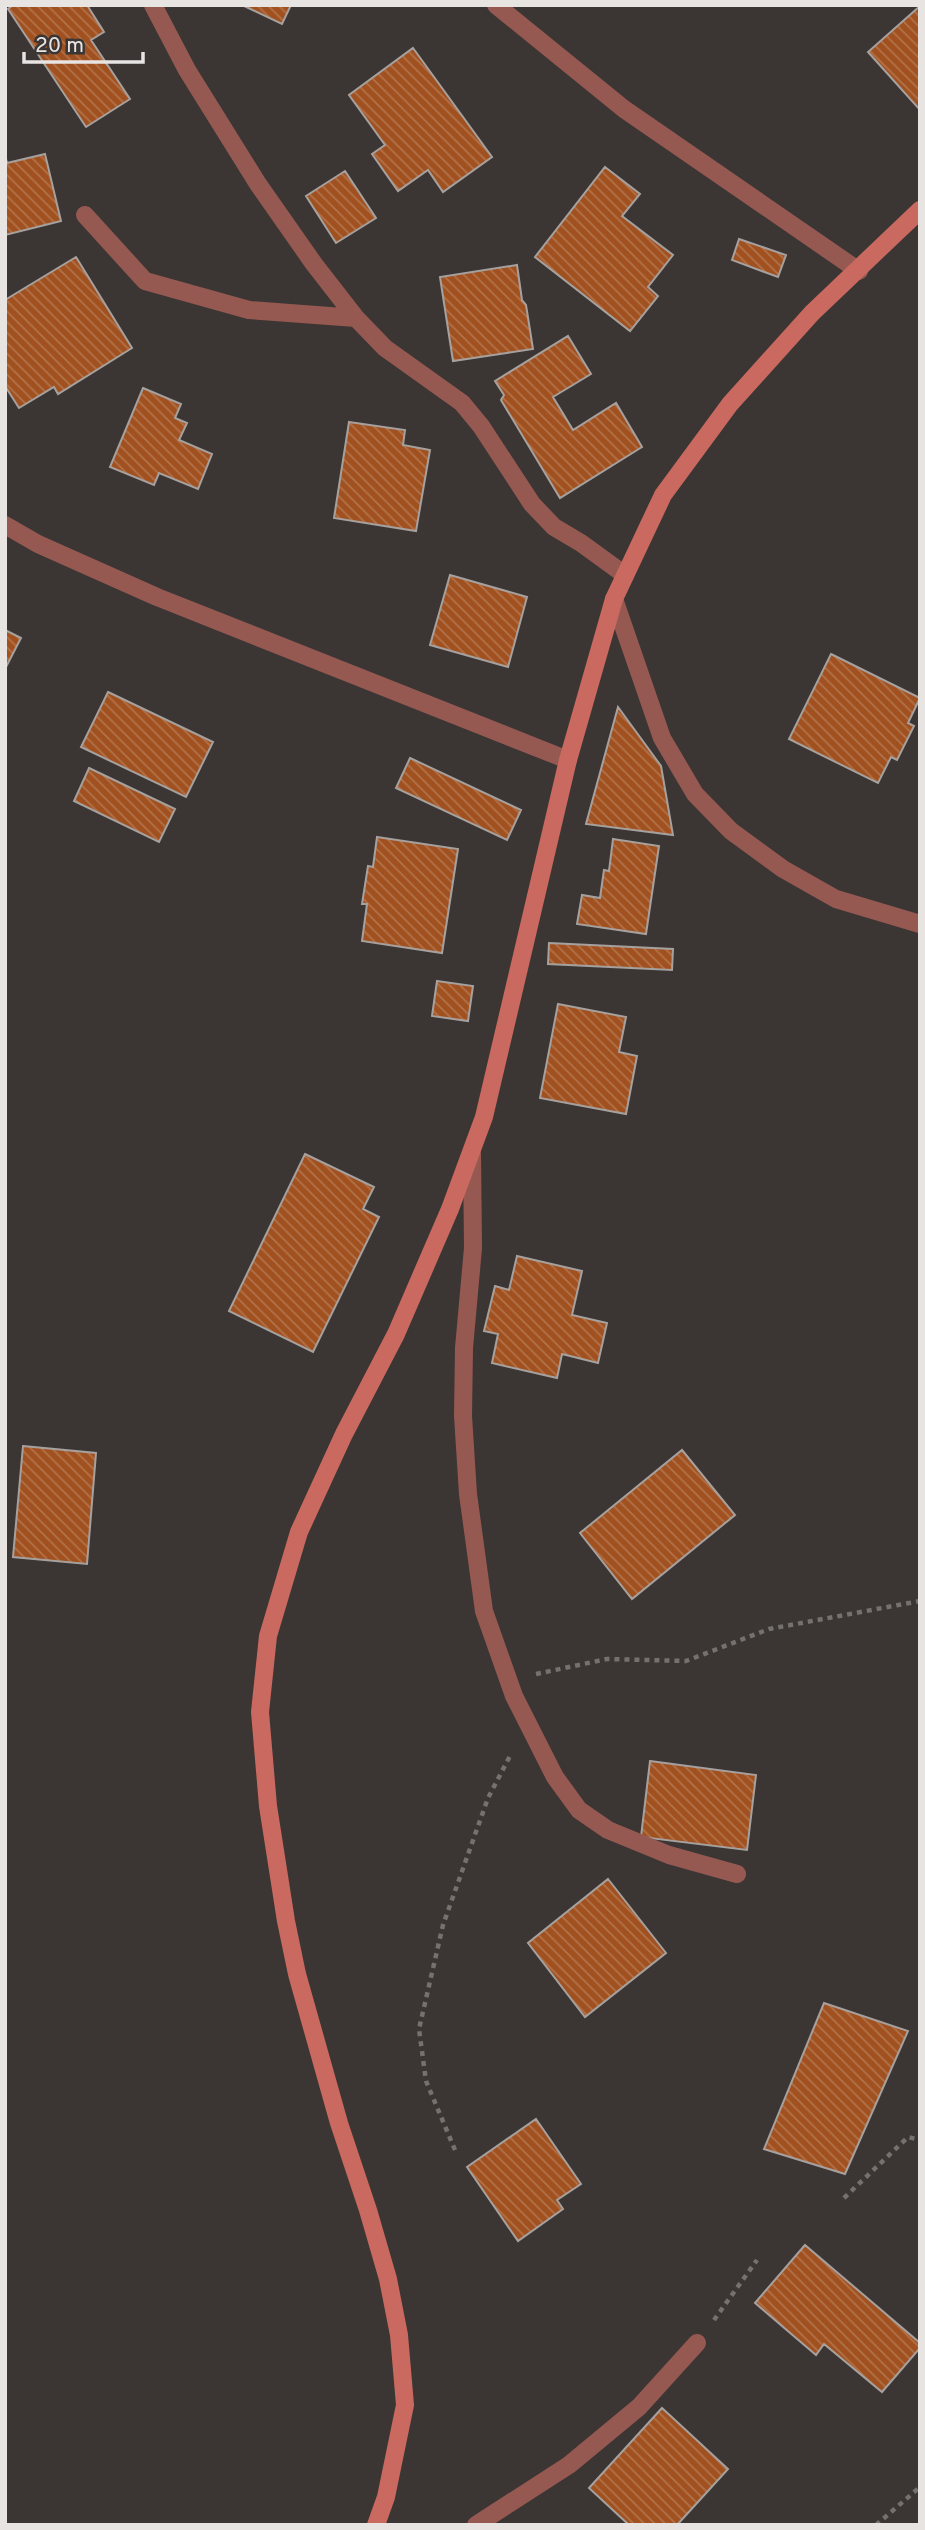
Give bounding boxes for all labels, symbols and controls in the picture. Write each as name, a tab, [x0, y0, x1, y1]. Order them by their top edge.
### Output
scale bar	[24, 21, 144, 65]
text: 20 m	[35, 33, 84, 60]

